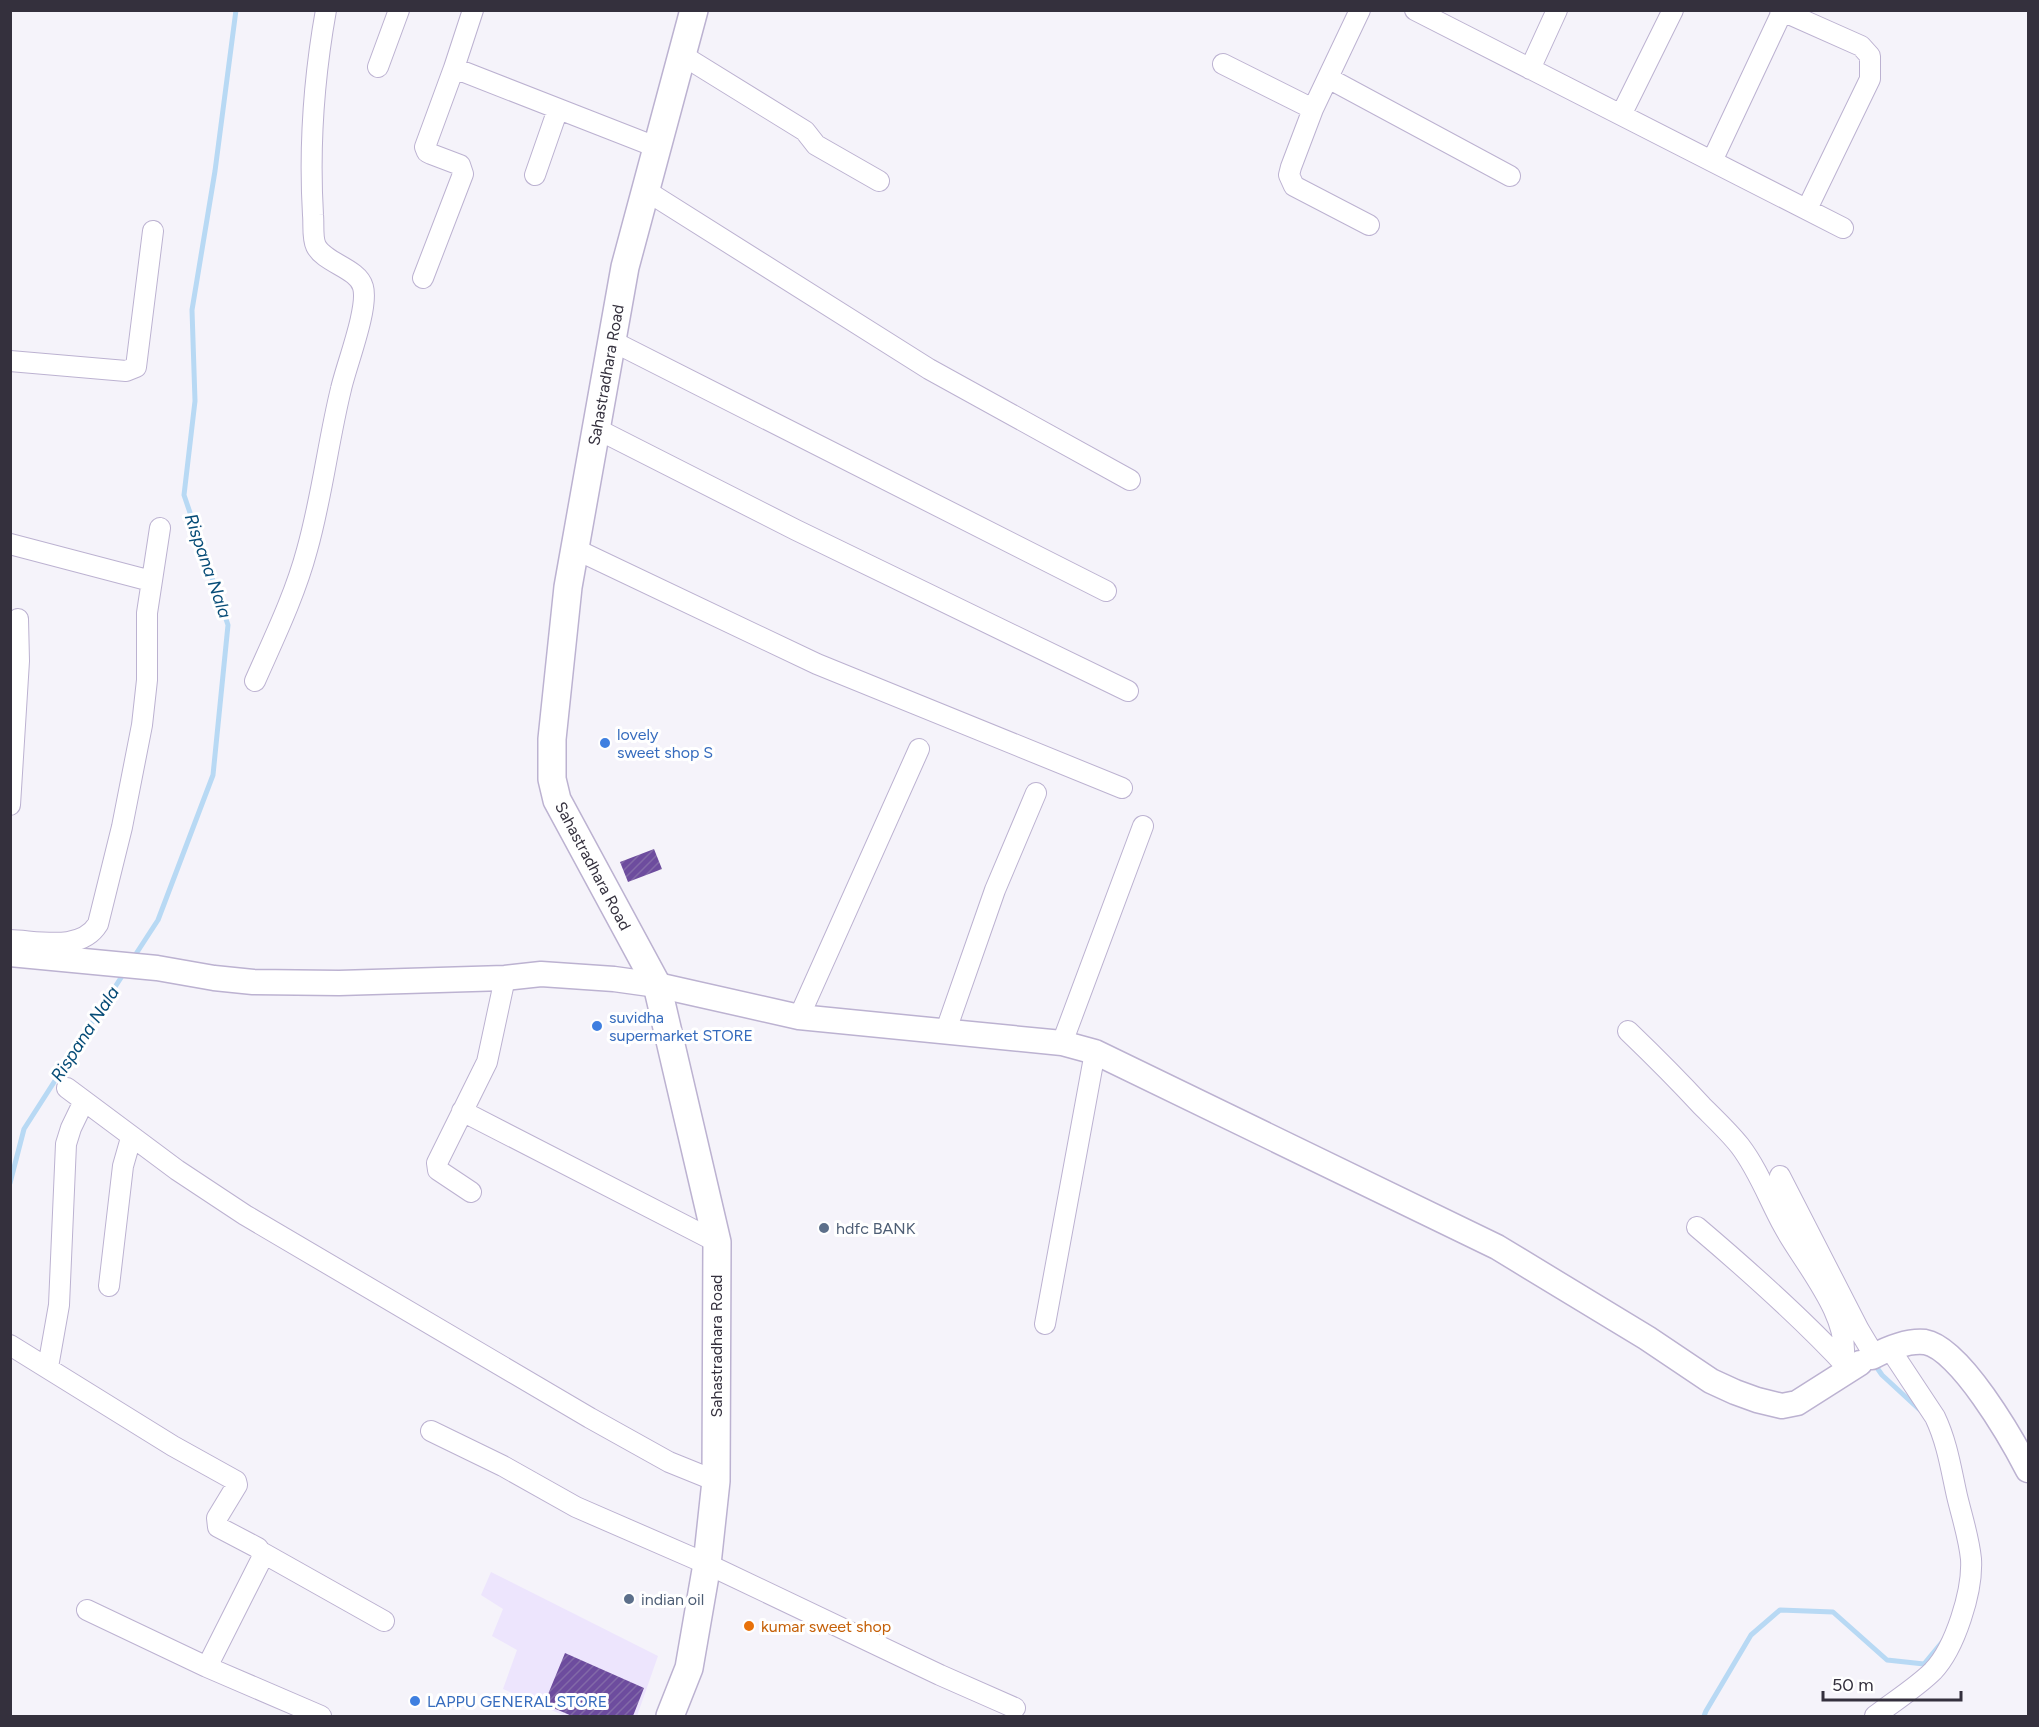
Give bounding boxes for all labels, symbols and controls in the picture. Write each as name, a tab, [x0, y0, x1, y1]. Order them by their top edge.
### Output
street label: Sahastradhara Road	[584, 303, 628, 447]
water label: Rispana Nala	[180, 511, 236, 622]
place label: lovely sweet shop S	[617, 725, 713, 762]
marker: lovely sweet shop S	[598, 736, 612, 750]
street label: Sahastradhara Road	[551, 798, 635, 934]
water label: Rispana Nala	[46, 982, 124, 1086]
place label: suvidha supermarket STORE	[609, 1008, 753, 1045]
marker: suvidha supermarket STORE	[590, 1019, 604, 1033]
place label: hdfc BANK	[836, 1219, 916, 1238]
marker: hdfc BANK	[817, 1221, 831, 1235]
street label: Sahastradhara Road	[707, 1275, 726, 1417]
place label: indian oil	[641, 1590, 704, 1609]
marker: indian oil	[622, 1592, 636, 1606]
place label: kumar sweet shop	[761, 1617, 891, 1636]
marker: kumar sweet shop	[742, 1619, 756, 1633]
scale bar	[1823, 1664, 1961, 1702]
text: 50 m	[1832, 1674, 1874, 1696]
place label: LAPPU GENERAL STORE	[427, 1692, 607, 1711]
marker: LAPPU GENERAL STORE	[408, 1694, 422, 1708]

